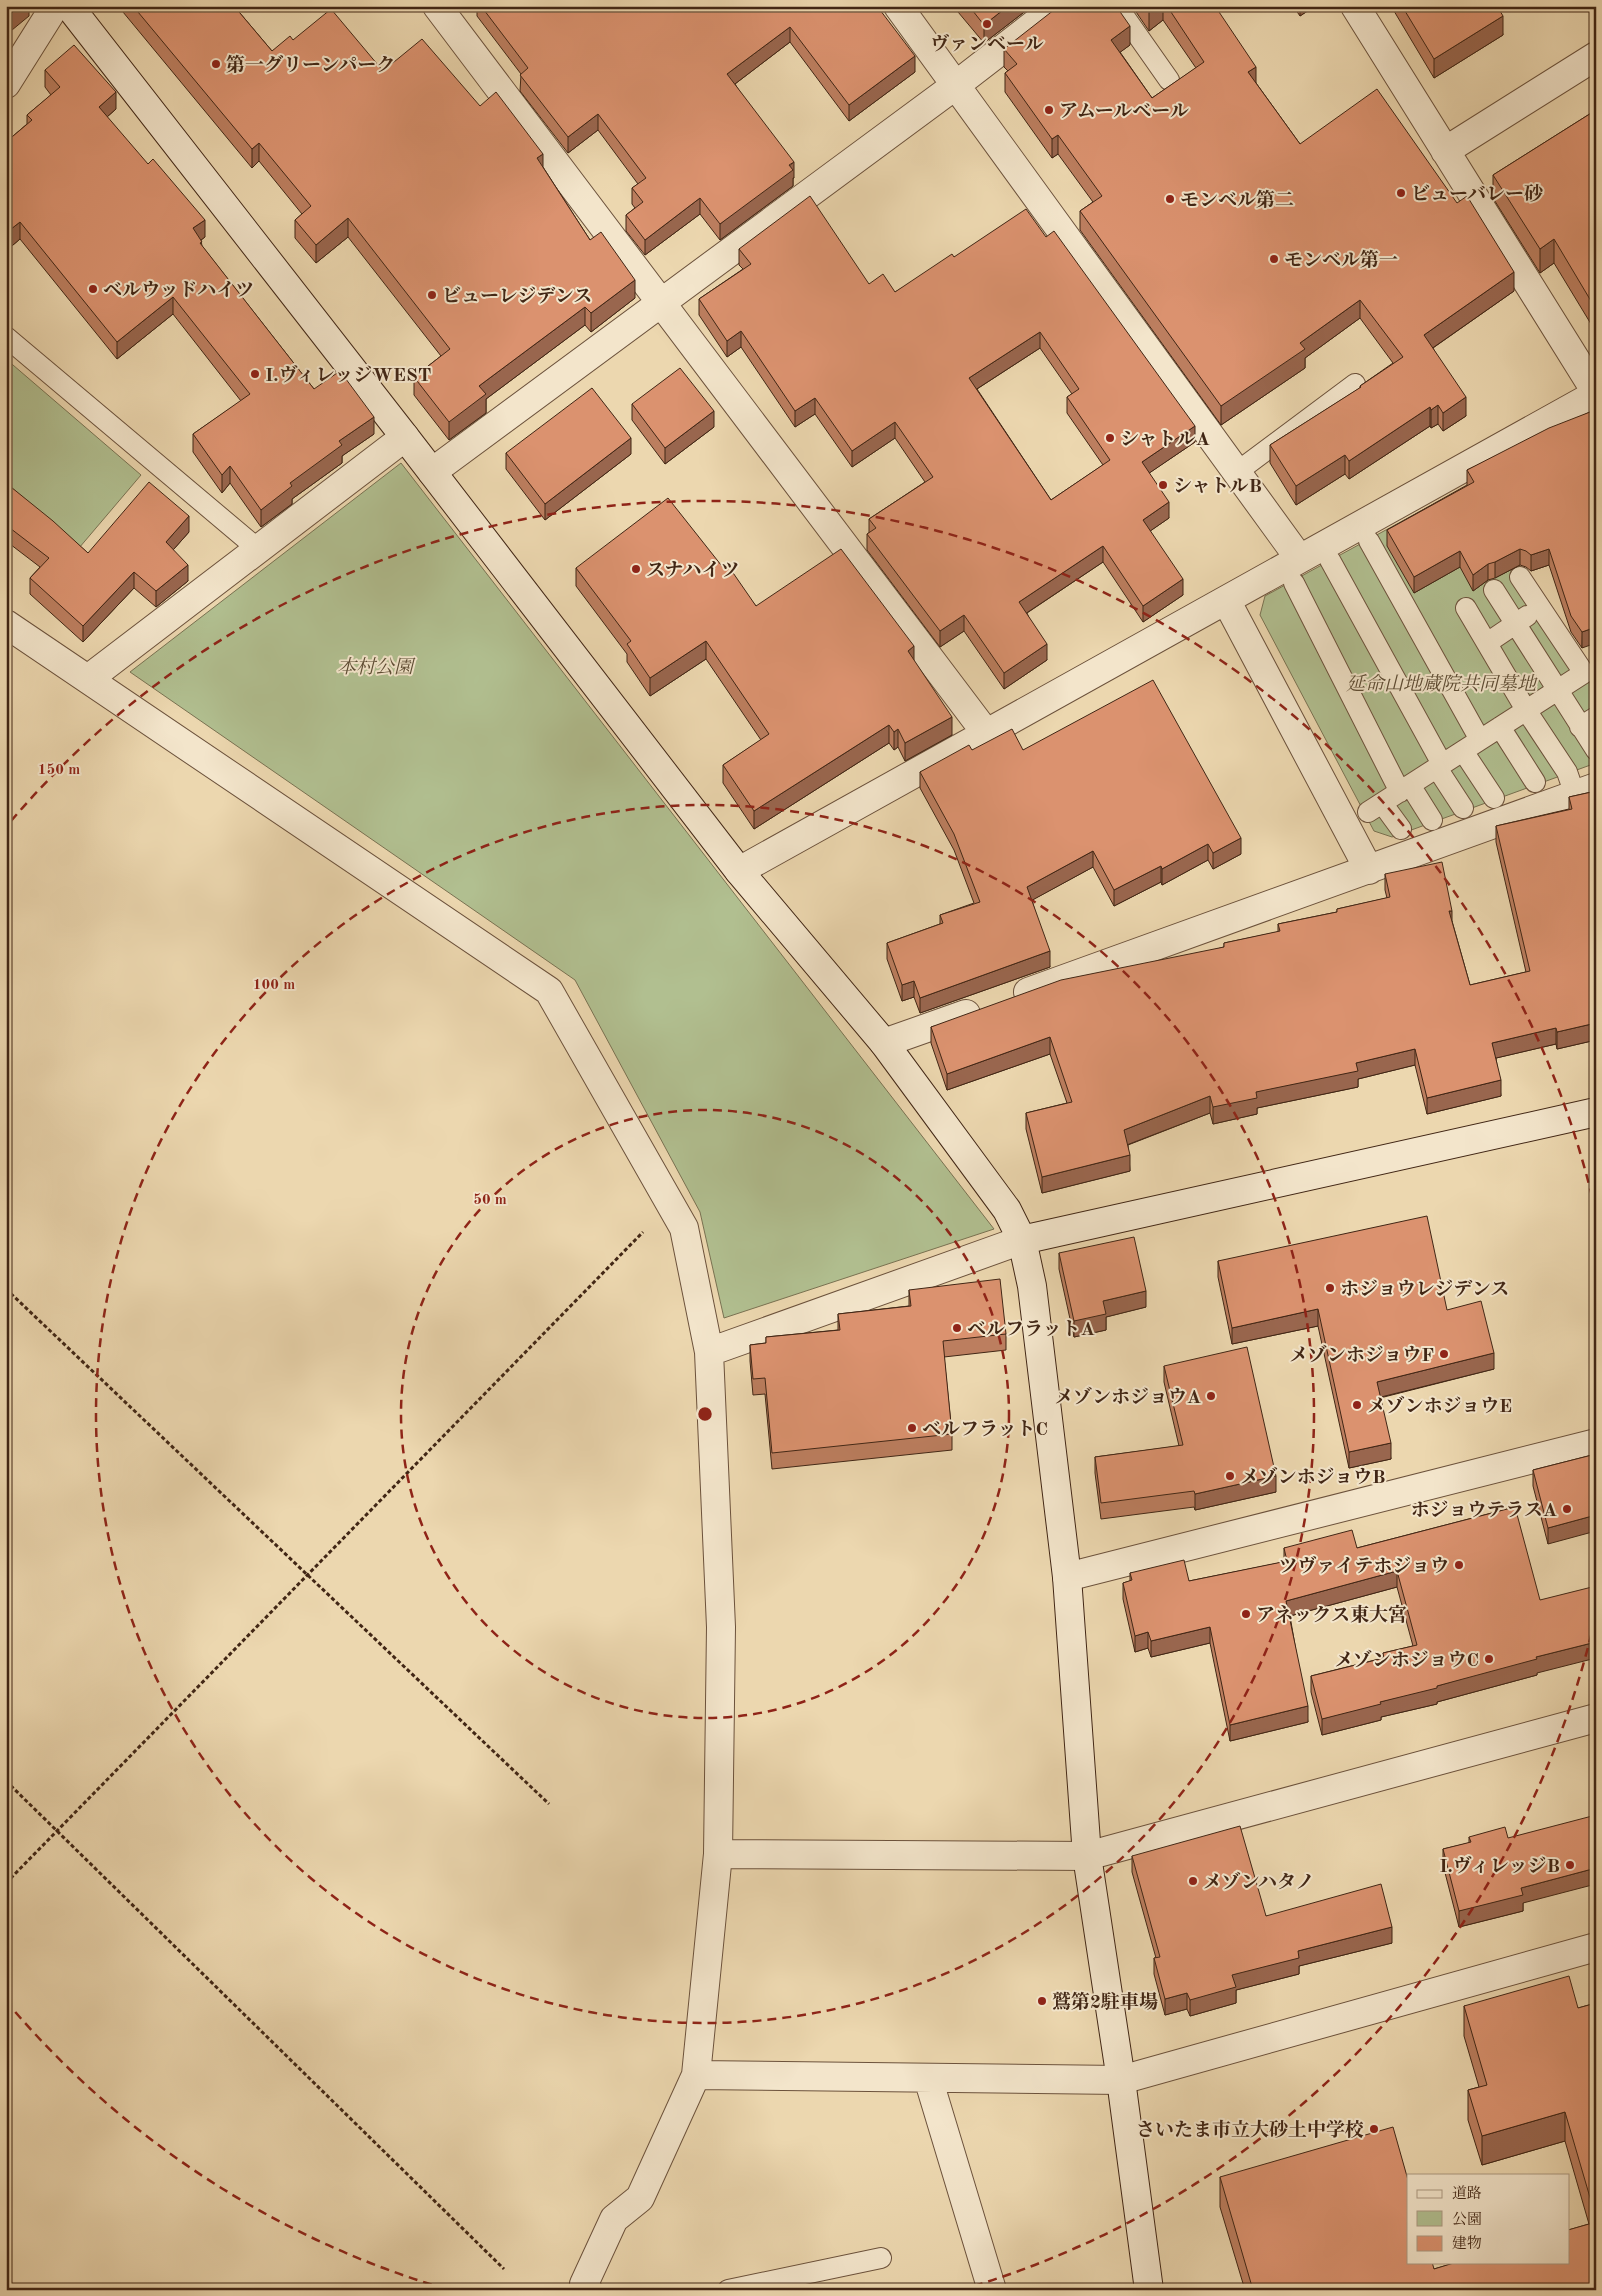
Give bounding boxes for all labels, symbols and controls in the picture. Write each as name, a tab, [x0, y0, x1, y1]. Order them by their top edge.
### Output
marker: ヴァンベール	[981, 18, 993, 30]
place label: ヴァンベール	[930, 33, 1044, 55]
place label: 第一グリーンパーク	[226, 54, 395, 76]
marker: 第一グリーンパーク	[210, 58, 222, 70]
place label: アムールベール	[1059, 102, 1189, 122]
marker: アムールベール	[1043, 104, 1055, 116]
place label: ビューバレー砂	[1411, 183, 1543, 205]
marker: ビューバレー砂	[1395, 187, 1407, 199]
place label: モンベル第二	[1180, 189, 1294, 211]
marker: モンベル第二	[1164, 193, 1176, 205]
place label: モンベル第一	[1284, 249, 1398, 271]
marker: モンベル第一	[1268, 253, 1280, 265]
place label: ベルウッドハイツ	[103, 280, 254, 301]
marker: ベルウッドハイツ	[87, 283, 99, 295]
place label: ビューレジデンス	[442, 286, 592, 307]
marker: ビューレジデンス	[426, 289, 438, 301]
place label: I.ヴィレッジWEST	[265, 364, 431, 386]
marker: I.ヴィレッジWEST	[249, 368, 261, 380]
place label: シャトルA	[1120, 429, 1210, 450]
marker: シャトルA	[1104, 432, 1116, 444]
place label: シャトルB	[1173, 476, 1262, 497]
marker: シャトルB	[1157, 479, 1169, 491]
place label: スナハイツ	[646, 560, 739, 581]
marker: スナハイツ	[630, 563, 642, 575]
park label: 本村公園	[337, 657, 416, 678]
park label: 延命山地蔵院共同墓地	[1346, 673, 1538, 695]
text: 150 m	[38, 763, 80, 778]
text: 100 m	[253, 978, 295, 993]
text: 50 m	[473, 1193, 507, 1208]
place label: ホジョウレジデンス	[1340, 1279, 1509, 1300]
marker: ホジョウレジデンス	[1324, 1282, 1336, 1294]
place label: ベルフラットA	[967, 1319, 1095, 1340]
marker: ベルフラットA	[951, 1322, 963, 1334]
place label: メゾンホジョウF	[1289, 1344, 1434, 1366]
marker: メゾンホジョウF	[1438, 1348, 1450, 1360]
place label: メゾンホジョウA	[1055, 1386, 1201, 1408]
marker: メゾンホジョウA	[1205, 1390, 1217, 1402]
place label: メゾンホジョウE	[1367, 1395, 1512, 1417]
marker: メゾンホジョウE	[1351, 1399, 1363, 1411]
centre of rings	[696, 1405, 714, 1423]
place label: ベルフラットC	[922, 1419, 1048, 1440]
marker: ベルフラットC	[906, 1422, 918, 1434]
place label: メゾンホジョウB	[1240, 1466, 1386, 1488]
marker: メゾンホジョウB	[1224, 1470, 1236, 1482]
place label: ホジョウテラスA	[1411, 1500, 1557, 1521]
marker: ホジョウテラスA	[1561, 1503, 1573, 1515]
place label: ツヴァイテホジョウ	[1279, 1555, 1449, 1577]
marker: ツヴァイテホジョウ	[1453, 1559, 1465, 1571]
place label: アネックス東大宮	[1256, 1604, 1407, 1626]
marker: アネックス東大宮	[1240, 1608, 1252, 1620]
place label: メゾンホジョウC	[1334, 1649, 1479, 1671]
marker: メゾンホジョウC	[1483, 1653, 1495, 1665]
place label: I.ヴィレッジB	[1439, 1855, 1560, 1877]
marker: I.ヴィレッジB	[1564, 1859, 1576, 1871]
place label: メゾンハタノ	[1203, 1871, 1315, 1893]
marker: メゾンハタノ	[1187, 1875, 1199, 1887]
place label: 鷲第2駐車場	[1052, 1991, 1158, 2013]
marker: 鷲第2駐車場	[1036, 1995, 1048, 2007]
place label: さいたま市立大砂土中学校	[1136, 2119, 1364, 2141]
marker: さいたま市立大砂土中学校	[1368, 2123, 1380, 2135]
legend	[1407, 2174, 1570, 2264]
text: 道路	[1452, 2185, 1482, 2202]
text: 公園	[1452, 2211, 1482, 2228]
text: 建物	[1452, 2235, 1482, 2252]

